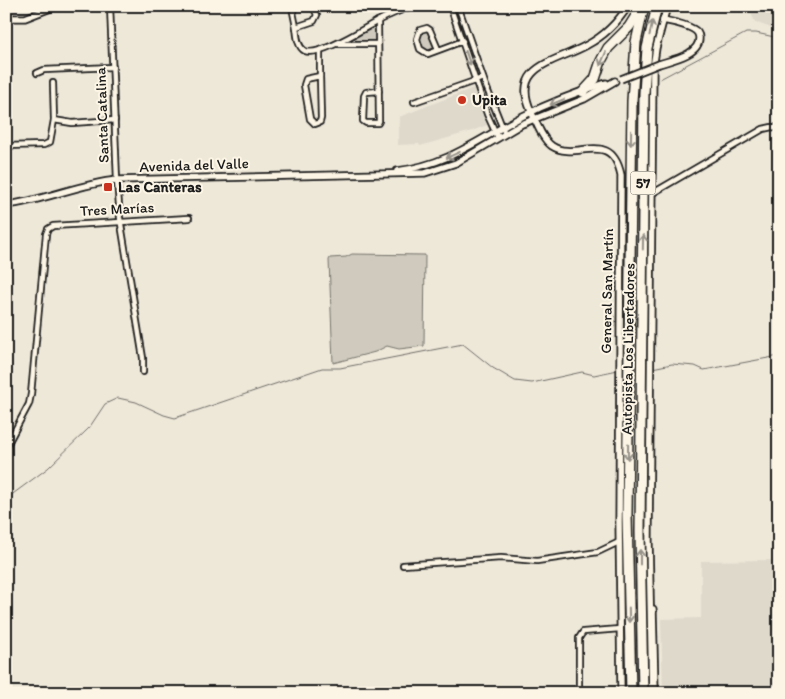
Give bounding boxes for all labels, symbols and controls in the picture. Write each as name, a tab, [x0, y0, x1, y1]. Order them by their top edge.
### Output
one-way arrow	[647, 20, 656, 36]
one-way arrow	[463, 49, 473, 65]
one-way arrow	[597, 51, 607, 66]
street label: Santa Catalina	[91, 67, 113, 163]
place label: Upita	[472, 91, 507, 110]
marker: Upita	[456, 94, 468, 106]
one-way arrow	[550, 98, 565, 107]
one-way arrow	[626, 129, 636, 145]
one-way arrow	[446, 151, 461, 161]
street label: Avenida del Valle	[139, 154, 249, 176]
road number: 57	[630, 172, 656, 194]
place label: Las Canteras	[118, 178, 202, 196]
marker: Las Canteras	[102, 181, 114, 193]
street label: Tres Marías	[79, 198, 155, 220]
street label: General San Martín	[597, 228, 617, 354]
one-way arrow	[638, 234, 647, 250]
street label: Autopista Los Libertadores	[618, 263, 639, 435]
one-way arrow	[623, 444, 633, 460]
one-way arrow	[635, 549, 645, 565]
one-way arrow	[624, 606, 634, 623]

